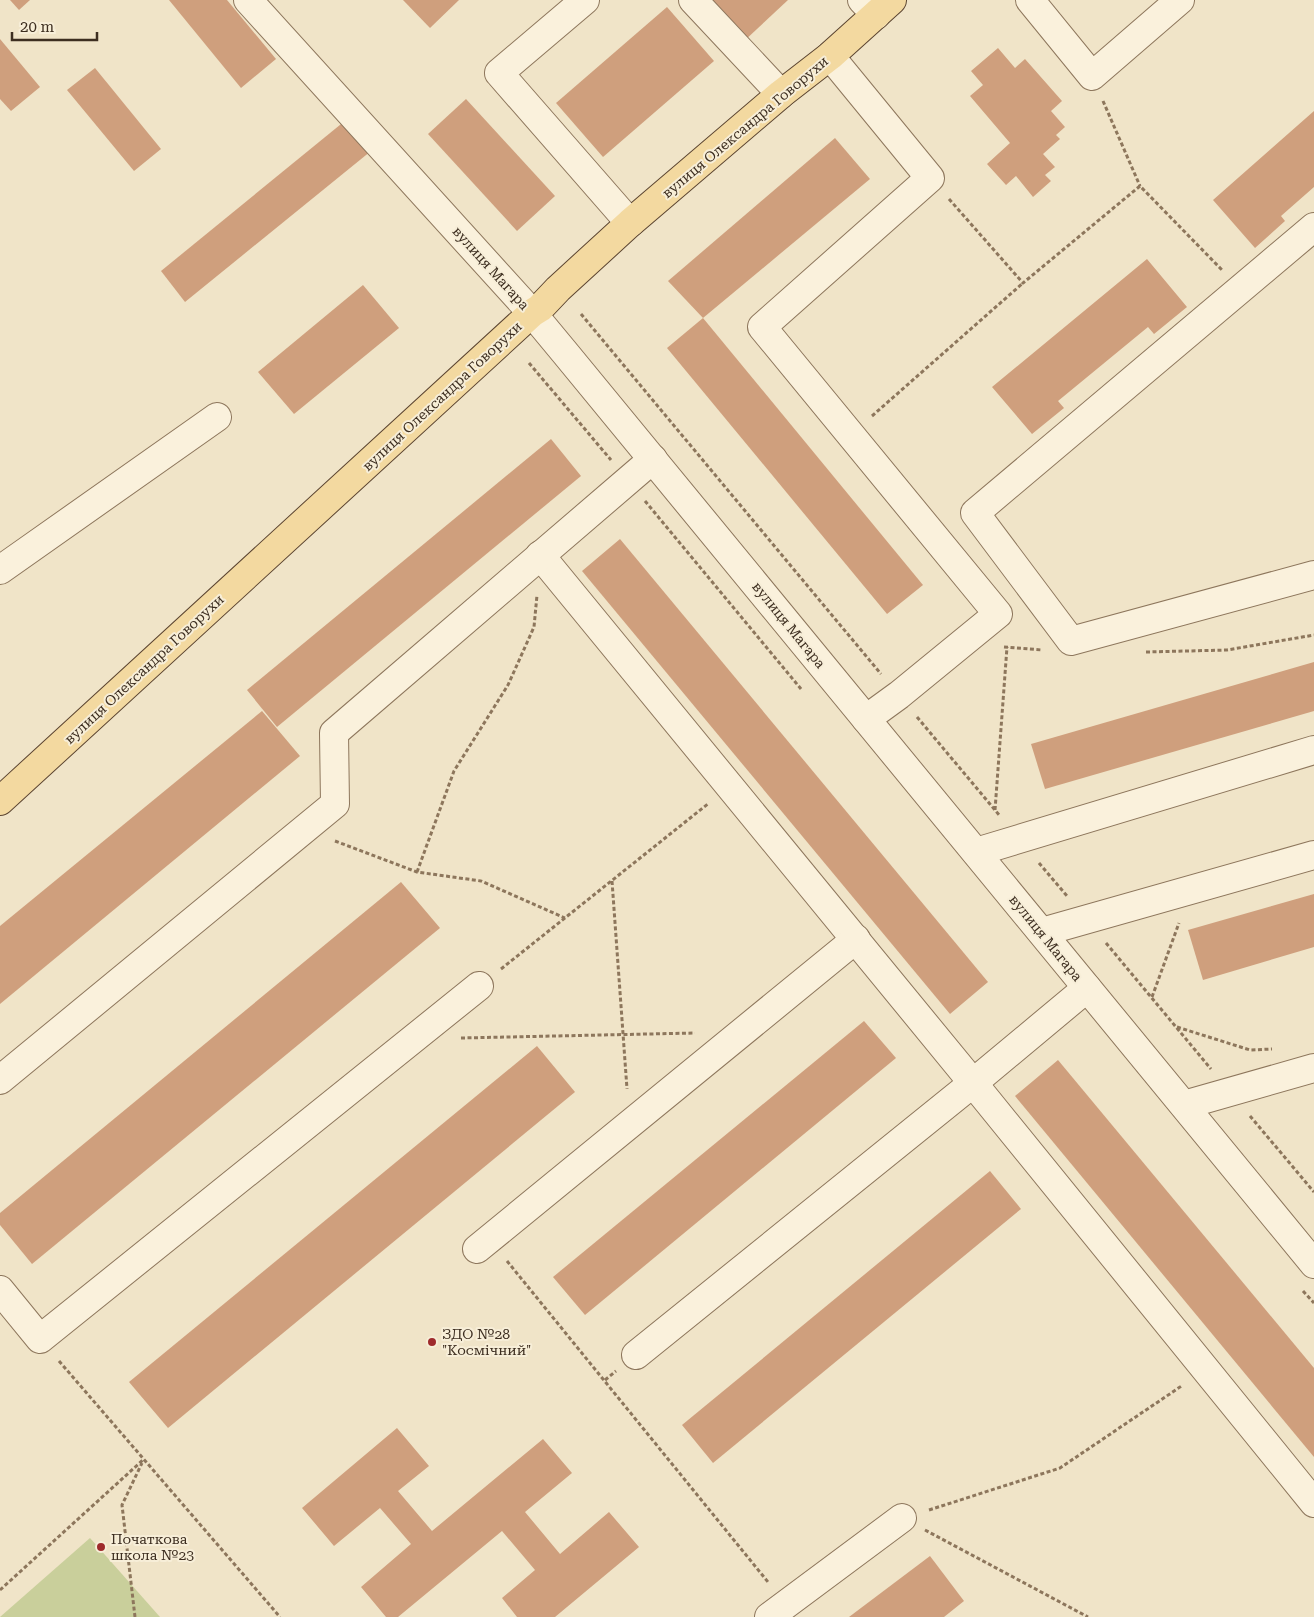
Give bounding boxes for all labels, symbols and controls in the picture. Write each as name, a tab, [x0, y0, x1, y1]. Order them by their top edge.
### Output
scale bar	[12, 10, 98, 42]
text: 20 m	[20, 18, 55, 36]
street label: вулиця Олександра Говорухи	[659, 53, 831, 201]
street label: вулиця Магара	[449, 223, 533, 313]
street label: вулиця Олександра Говорухи	[359, 318, 525, 474]
street label: вулиця Магара	[749, 579, 829, 672]
street label: вулиця Олександра Говорухи	[61, 591, 227, 747]
street label: вулиця Магара	[1006, 892, 1086, 985]
place label: ЗДО №28 "Космічний"	[442, 1326, 531, 1358]
marker: ЗДО №28 "Космічний"	[426, 1336, 438, 1348]
place label: Початкова школа №23	[111, 1531, 194, 1563]
marker: Початкова школа №23	[95, 1541, 107, 1553]

